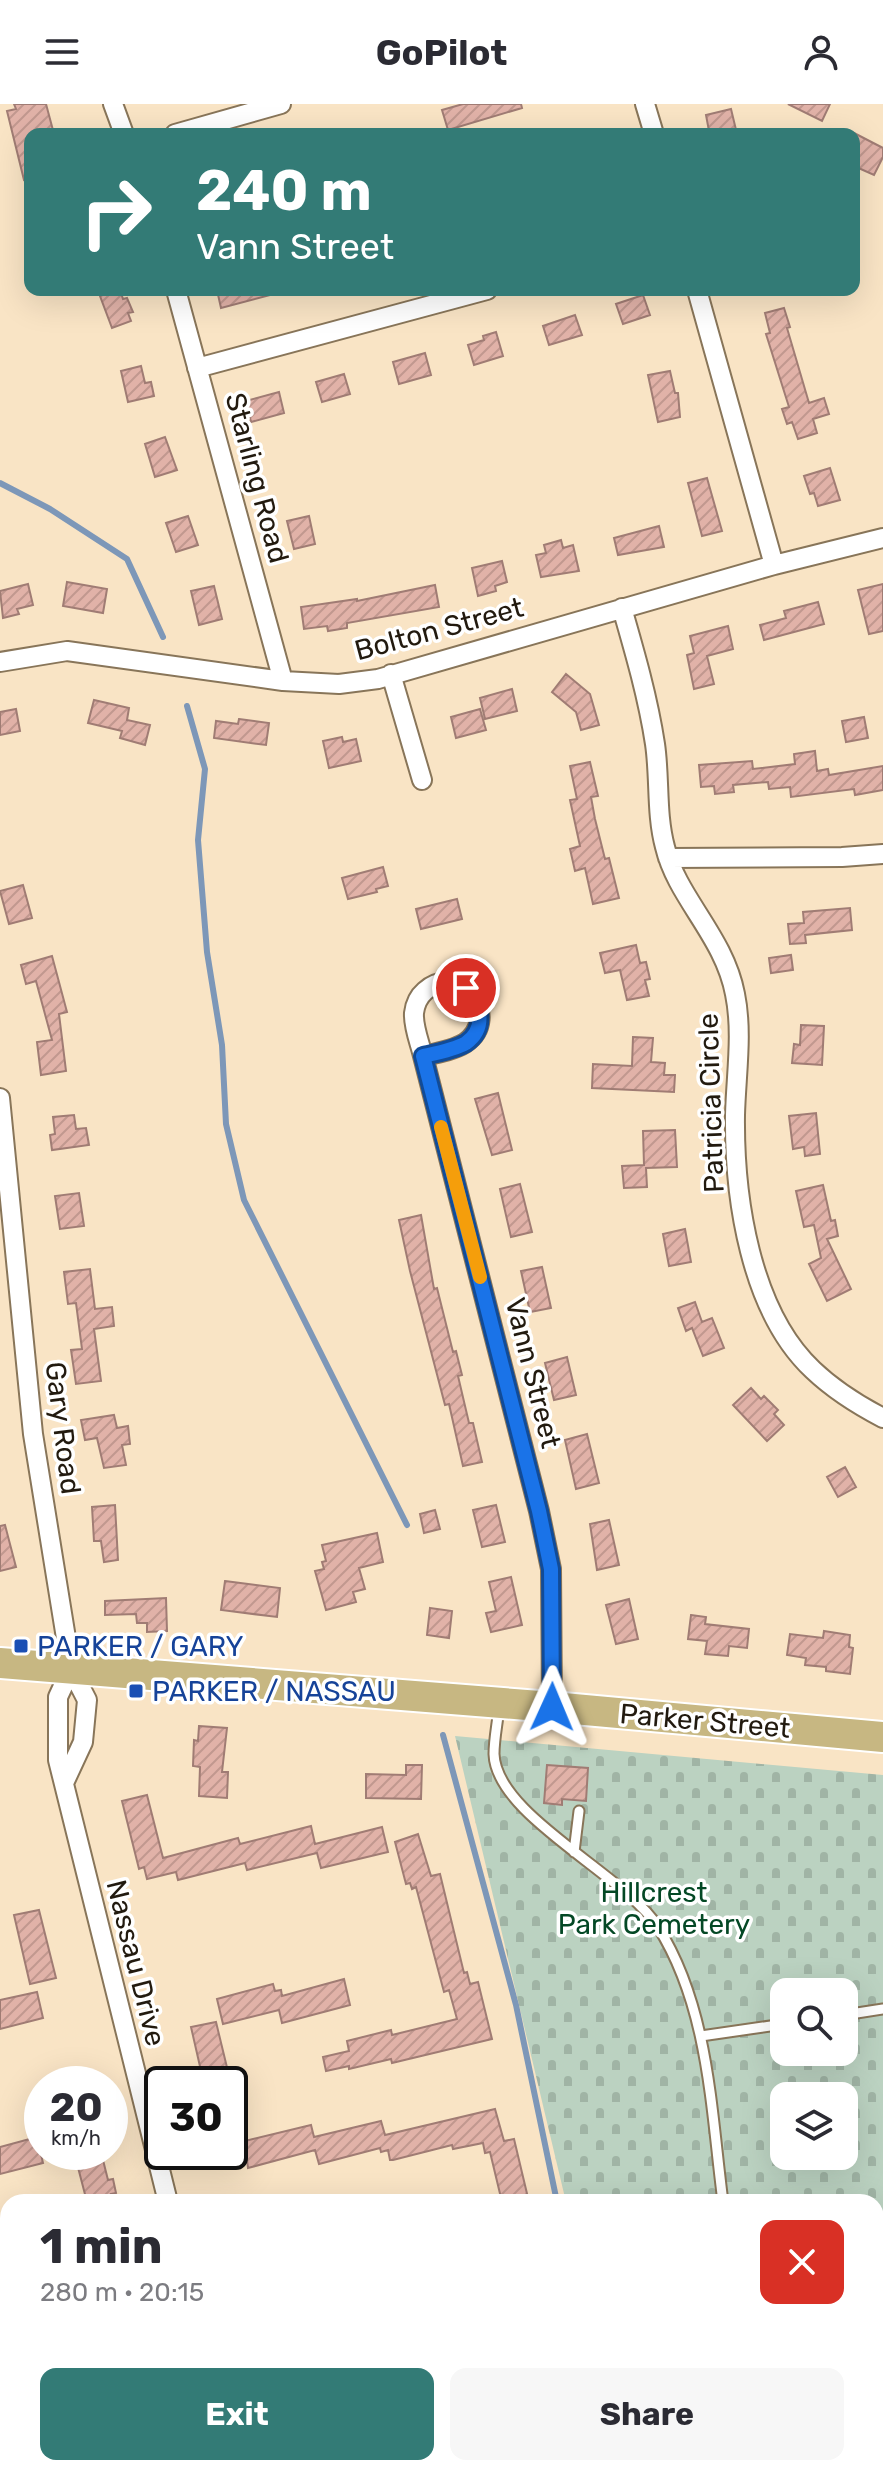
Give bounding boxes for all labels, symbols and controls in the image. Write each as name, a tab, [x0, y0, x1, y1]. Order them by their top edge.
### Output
icon: menu	[40, 30, 84, 74]
icon: person	[799, 30, 843, 74]
text: GoPilot	[376, 31, 507, 74]
text: 240 m	[196, 158, 372, 224]
icon: right	[64, 160, 168, 264]
text: Vann Street	[196, 225, 394, 268]
street label: Starling Road	[218, 389, 296, 567]
street label: Bolton Street	[351, 591, 527, 667]
pin	[432, 954, 500, 1022]
icon: arrive	[444, 966, 488, 1010]
street label: Patricia Circle	[691, 1013, 731, 1193]
street label: Vann Street	[498, 1294, 568, 1452]
street label: Gary Road	[39, 1360, 87, 1496]
place label: PARKER / GARY	[37, 1630, 244, 1663]
marker: PARKER / GARY	[12, 1637, 30, 1655]
position arrow	[510, 1665, 594, 1749]
place label: PARKER / NASSAU	[152, 1675, 396, 1708]
marker: PARKER / NASSAU	[127, 1682, 145, 1700]
street label: Parker Street	[618, 1697, 792, 1745]
park label: Hillcrest Park Cemetery	[558, 1876, 750, 1941]
street label: Nassau Drive	[99, 1877, 173, 2049]
map controls	[770, 1978, 858, 2170]
button: search	[770, 1978, 858, 2066]
speed limit sign: 30	[144, 2066, 248, 2170]
button: layers	[770, 2082, 858, 2170]
text: 20	[49, 2084, 103, 2131]
text: km/h	[51, 2126, 101, 2150]
text: 1 min	[40, 2218, 163, 2275]
button: close	[760, 2220, 844, 2304]
text: 280 m · 20:15	[40, 2277, 204, 2308]
button: Exit	[40, 2368, 434, 2460]
button: Share	[450, 2368, 844, 2460]

